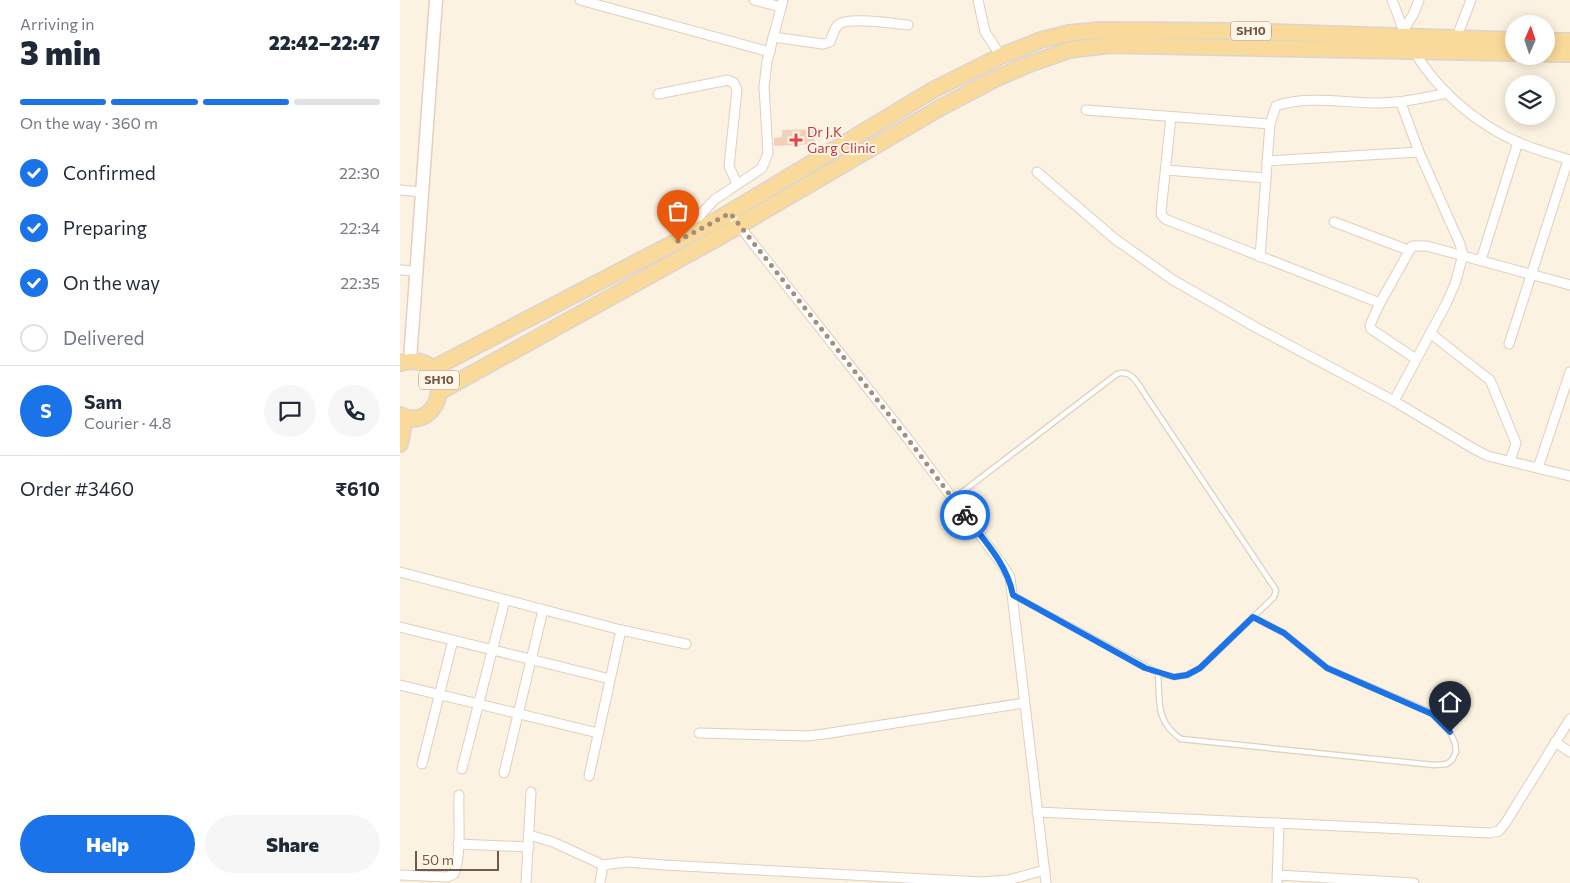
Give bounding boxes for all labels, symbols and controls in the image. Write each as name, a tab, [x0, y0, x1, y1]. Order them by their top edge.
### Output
text: Arriving in	[20, 14, 94, 33]
north arrow	[1505, 15, 1555, 65]
map controls	[1505, 15, 1555, 125]
road number: SH10	[1231, 22, 1271, 40]
text: 22:42–22:47	[269, 31, 380, 54]
text: 3 min	[20, 32, 101, 72]
button: layers	[1505, 75, 1555, 125]
text: On the way · 360 m	[20, 113, 158, 132]
place label: Dr J.K Garg Clinic	[807, 123, 876, 156]
marker: Dr J.K Garg Clinic	[789, 133, 803, 147]
icon: check	[20, 159, 48, 187]
text: Confirmed	[63, 161, 156, 184]
text: 22:30	[339, 163, 380, 182]
pin	[657, 190, 699, 241]
icon: bag	[664, 197, 692, 225]
icon: check	[20, 214, 48, 242]
text: Preparing	[63, 216, 147, 239]
text: 22:34	[340, 218, 380, 237]
icon: check	[20, 269, 48, 297]
text: On the way	[63, 271, 160, 294]
text: 22:35	[340, 273, 380, 292]
text: Delivered	[63, 326, 144, 349]
road number: SH10	[419, 370, 459, 390]
button: chat	[264, 385, 316, 437]
button: phone	[328, 385, 380, 437]
text: Sam	[84, 390, 122, 413]
text: S	[40, 399, 52, 422]
text: Courier · 4.8	[84, 413, 171, 432]
text: Order #3460	[20, 477, 134, 500]
text: ₹610	[335, 477, 380, 500]
courier	[940, 490, 990, 540]
icon: bike	[951, 501, 979, 529]
pin	[1429, 681, 1471, 732]
icon: home	[1436, 688, 1464, 716]
button: Help	[20, 815, 195, 873]
button: Share	[205, 815, 380, 873]
scale bar	[415, 848, 499, 871]
text: 50 m	[422, 851, 454, 868]

